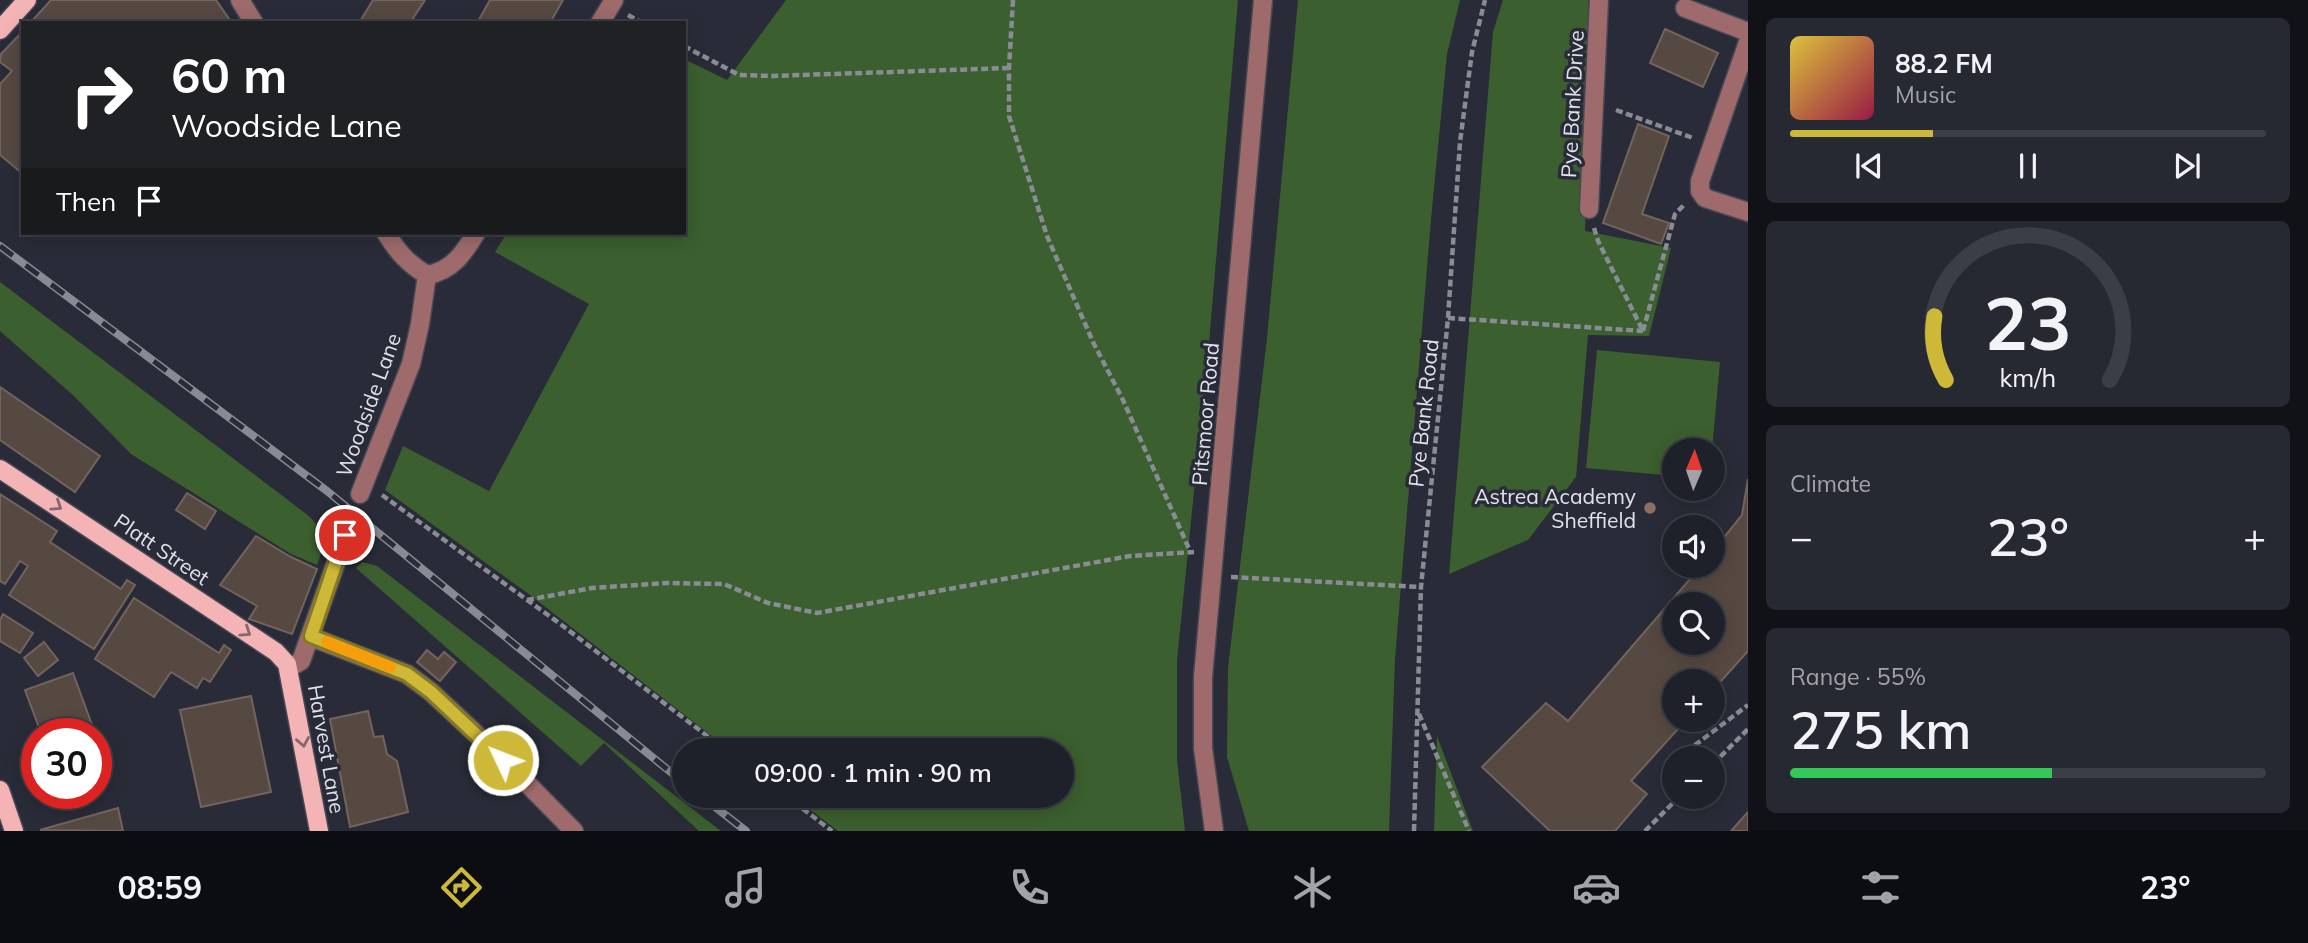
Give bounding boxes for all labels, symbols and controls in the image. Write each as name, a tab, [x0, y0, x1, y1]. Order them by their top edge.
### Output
street label: Pye Bank Drive	[1555, 30, 1589, 178]
text: 60 m	[171, 44, 287, 105]
text: 88.2 FM	[1895, 47, 1993, 80]
icon: right	[56, 49, 147, 140]
text: Music	[1895, 80, 1956, 109]
text: Woodside Lane	[171, 105, 402, 145]
icon: previous	[1850, 147, 1888, 185]
icon: pause	[2009, 147, 2047, 185]
icon: next	[2168, 147, 2206, 185]
icon: arrive	[130, 182, 168, 220]
text: Then	[56, 185, 116, 218]
text: 23	[1984, 277, 2072, 368]
street label: Woodside Lane	[330, 329, 406, 481]
street label: Pye Bank Road	[1402, 338, 1444, 488]
street label: Pitsmoor Road	[1186, 341, 1224, 487]
text: km/h	[2000, 362, 2056, 393]
north arrow	[1662, 438, 1726, 500]
map controls	[1662, 438, 1725, 809]
text: Climate	[1790, 469, 1871, 498]
place label: Astrea Academy Sheffield	[1474, 483, 1636, 533]
one-way arrow	[49, 498, 62, 511]
marker: Astrea Academy Sheffield	[1642, 500, 1658, 516]
text: 23°	[1987, 504, 2069, 569]
pin	[315, 505, 375, 565]
street label: Platt Street	[109, 508, 215, 590]
text: −	[1790, 513, 1813, 561]
text: +	[2243, 513, 2266, 561]
button: sound	[1662, 515, 1725, 578]
icon: arrive	[326, 516, 364, 554]
button: search	[1662, 592, 1725, 655]
one-way arrow	[238, 624, 251, 637]
text: Range · 55%	[1790, 662, 1926, 691]
button: +	[1662, 669, 1725, 732]
street label: Harvest Lane	[303, 683, 351, 815]
text: 275 km	[1790, 697, 1971, 762]
speed limit sign: 30	[21, 718, 112, 809]
position arrow	[466, 723, 540, 797]
one-way arrow	[294, 736, 309, 748]
button: −	[1662, 746, 1725, 809]
text: 09:00 · 1 min · 90 m	[754, 756, 992, 789]
icon: directions	[437, 863, 486, 912]
icon: music	[721, 863, 770, 912]
icon: phone	[1005, 863, 1054, 912]
icon: climate	[1288, 863, 1337, 912]
icon: car	[1572, 863, 1621, 912]
icon: filters	[1856, 863, 1905, 912]
text: 08:59	[117, 867, 202, 907]
text: 23°	[2140, 867, 2190, 907]

